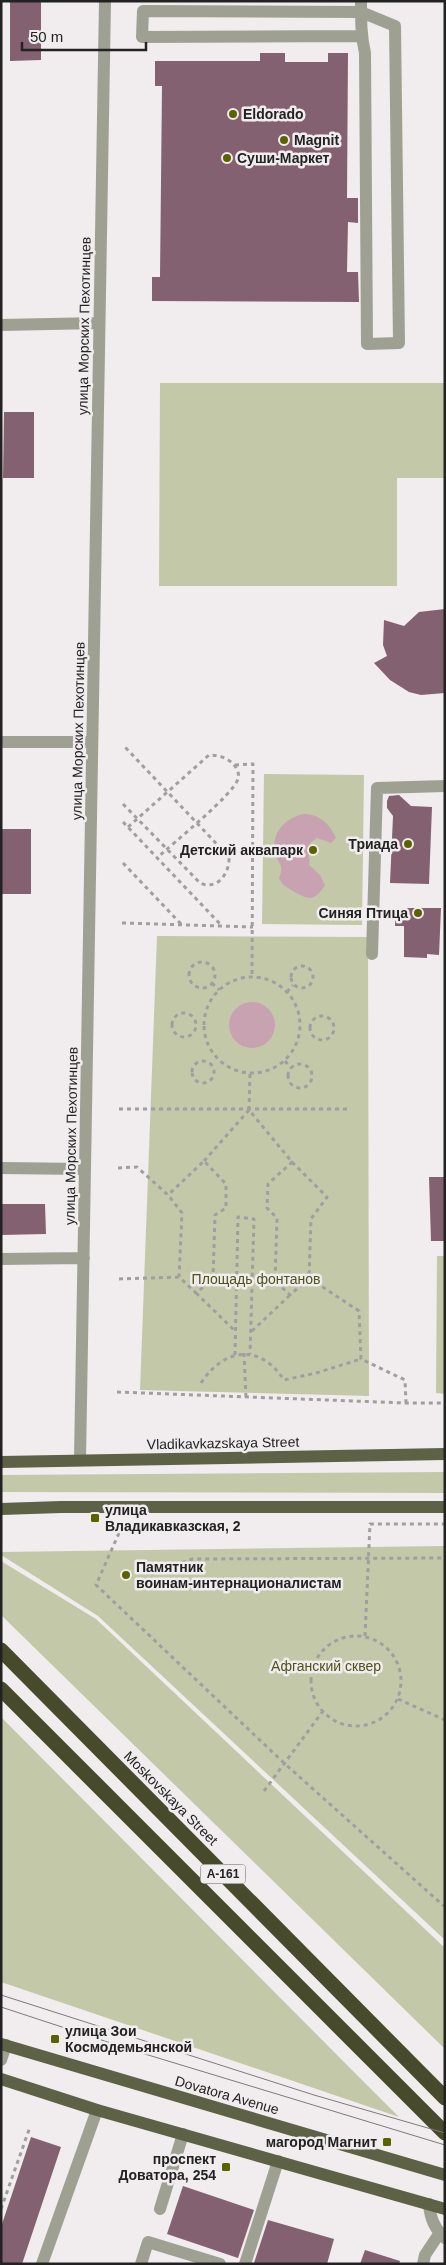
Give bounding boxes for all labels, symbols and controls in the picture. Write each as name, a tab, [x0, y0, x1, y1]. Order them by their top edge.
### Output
scale bar	[22, 20, 146, 52]
text: 50 m	[30, 28, 63, 45]
place label: Eldorado	[243, 106, 304, 122]
marker: Eldorado	[227, 108, 239, 120]
place label: Magnit	[294, 132, 339, 148]
marker: Magnit	[278, 134, 290, 146]
place label: Суши-Маркет	[237, 150, 330, 166]
marker: Суши-Маркет	[221, 152, 233, 164]
street label: улица Морских Пехотинцев	[74, 237, 94, 415]
street label: улица Морских Пехотинцев	[68, 642, 88, 820]
place label: Триада	[348, 836, 398, 852]
marker: Триада	[402, 838, 414, 850]
place label: Детский аквапарк	[180, 842, 304, 858]
marker: Детский аквапарк	[307, 844, 319, 856]
place label: Синяя Птица	[319, 905, 408, 921]
marker: Синяя Птица	[412, 907, 424, 919]
street label: улица Морских Пехотинцев	[61, 1047, 81, 1225]
park label: Площадь фонтанов	[192, 1271, 320, 1287]
street label: Vladikavkazskaya Street	[147, 1434, 299, 1452]
place label: улица Владикавказская, 2	[105, 1502, 241, 1534]
marker: улица Владикавказская, 2	[89, 1512, 101, 1524]
place label: Памятник воинам-интернационалистам	[136, 1559, 342, 1591]
marker: Памятник воинам-интернационалистам	[120, 1569, 132, 1581]
park label: Афганский сквер	[271, 1658, 381, 1674]
street label: Moskovskaya Street	[121, 1748, 221, 1848]
road number: А-161	[200, 1865, 246, 1884]
place label: улица Зои Космодемьянской	[65, 2023, 192, 2055]
marker: улица Зои Космодемьянской	[49, 2033, 61, 2045]
street label: Dovatora Avenue	[173, 2073, 281, 2118]
place label: магород Магнит	[266, 2134, 377, 2150]
marker: магород Магнит	[381, 2136, 393, 2148]
place label: проспект Доватора, 254	[118, 2151, 216, 2183]
marker: проспект Доватора, 254	[220, 2161, 232, 2173]

